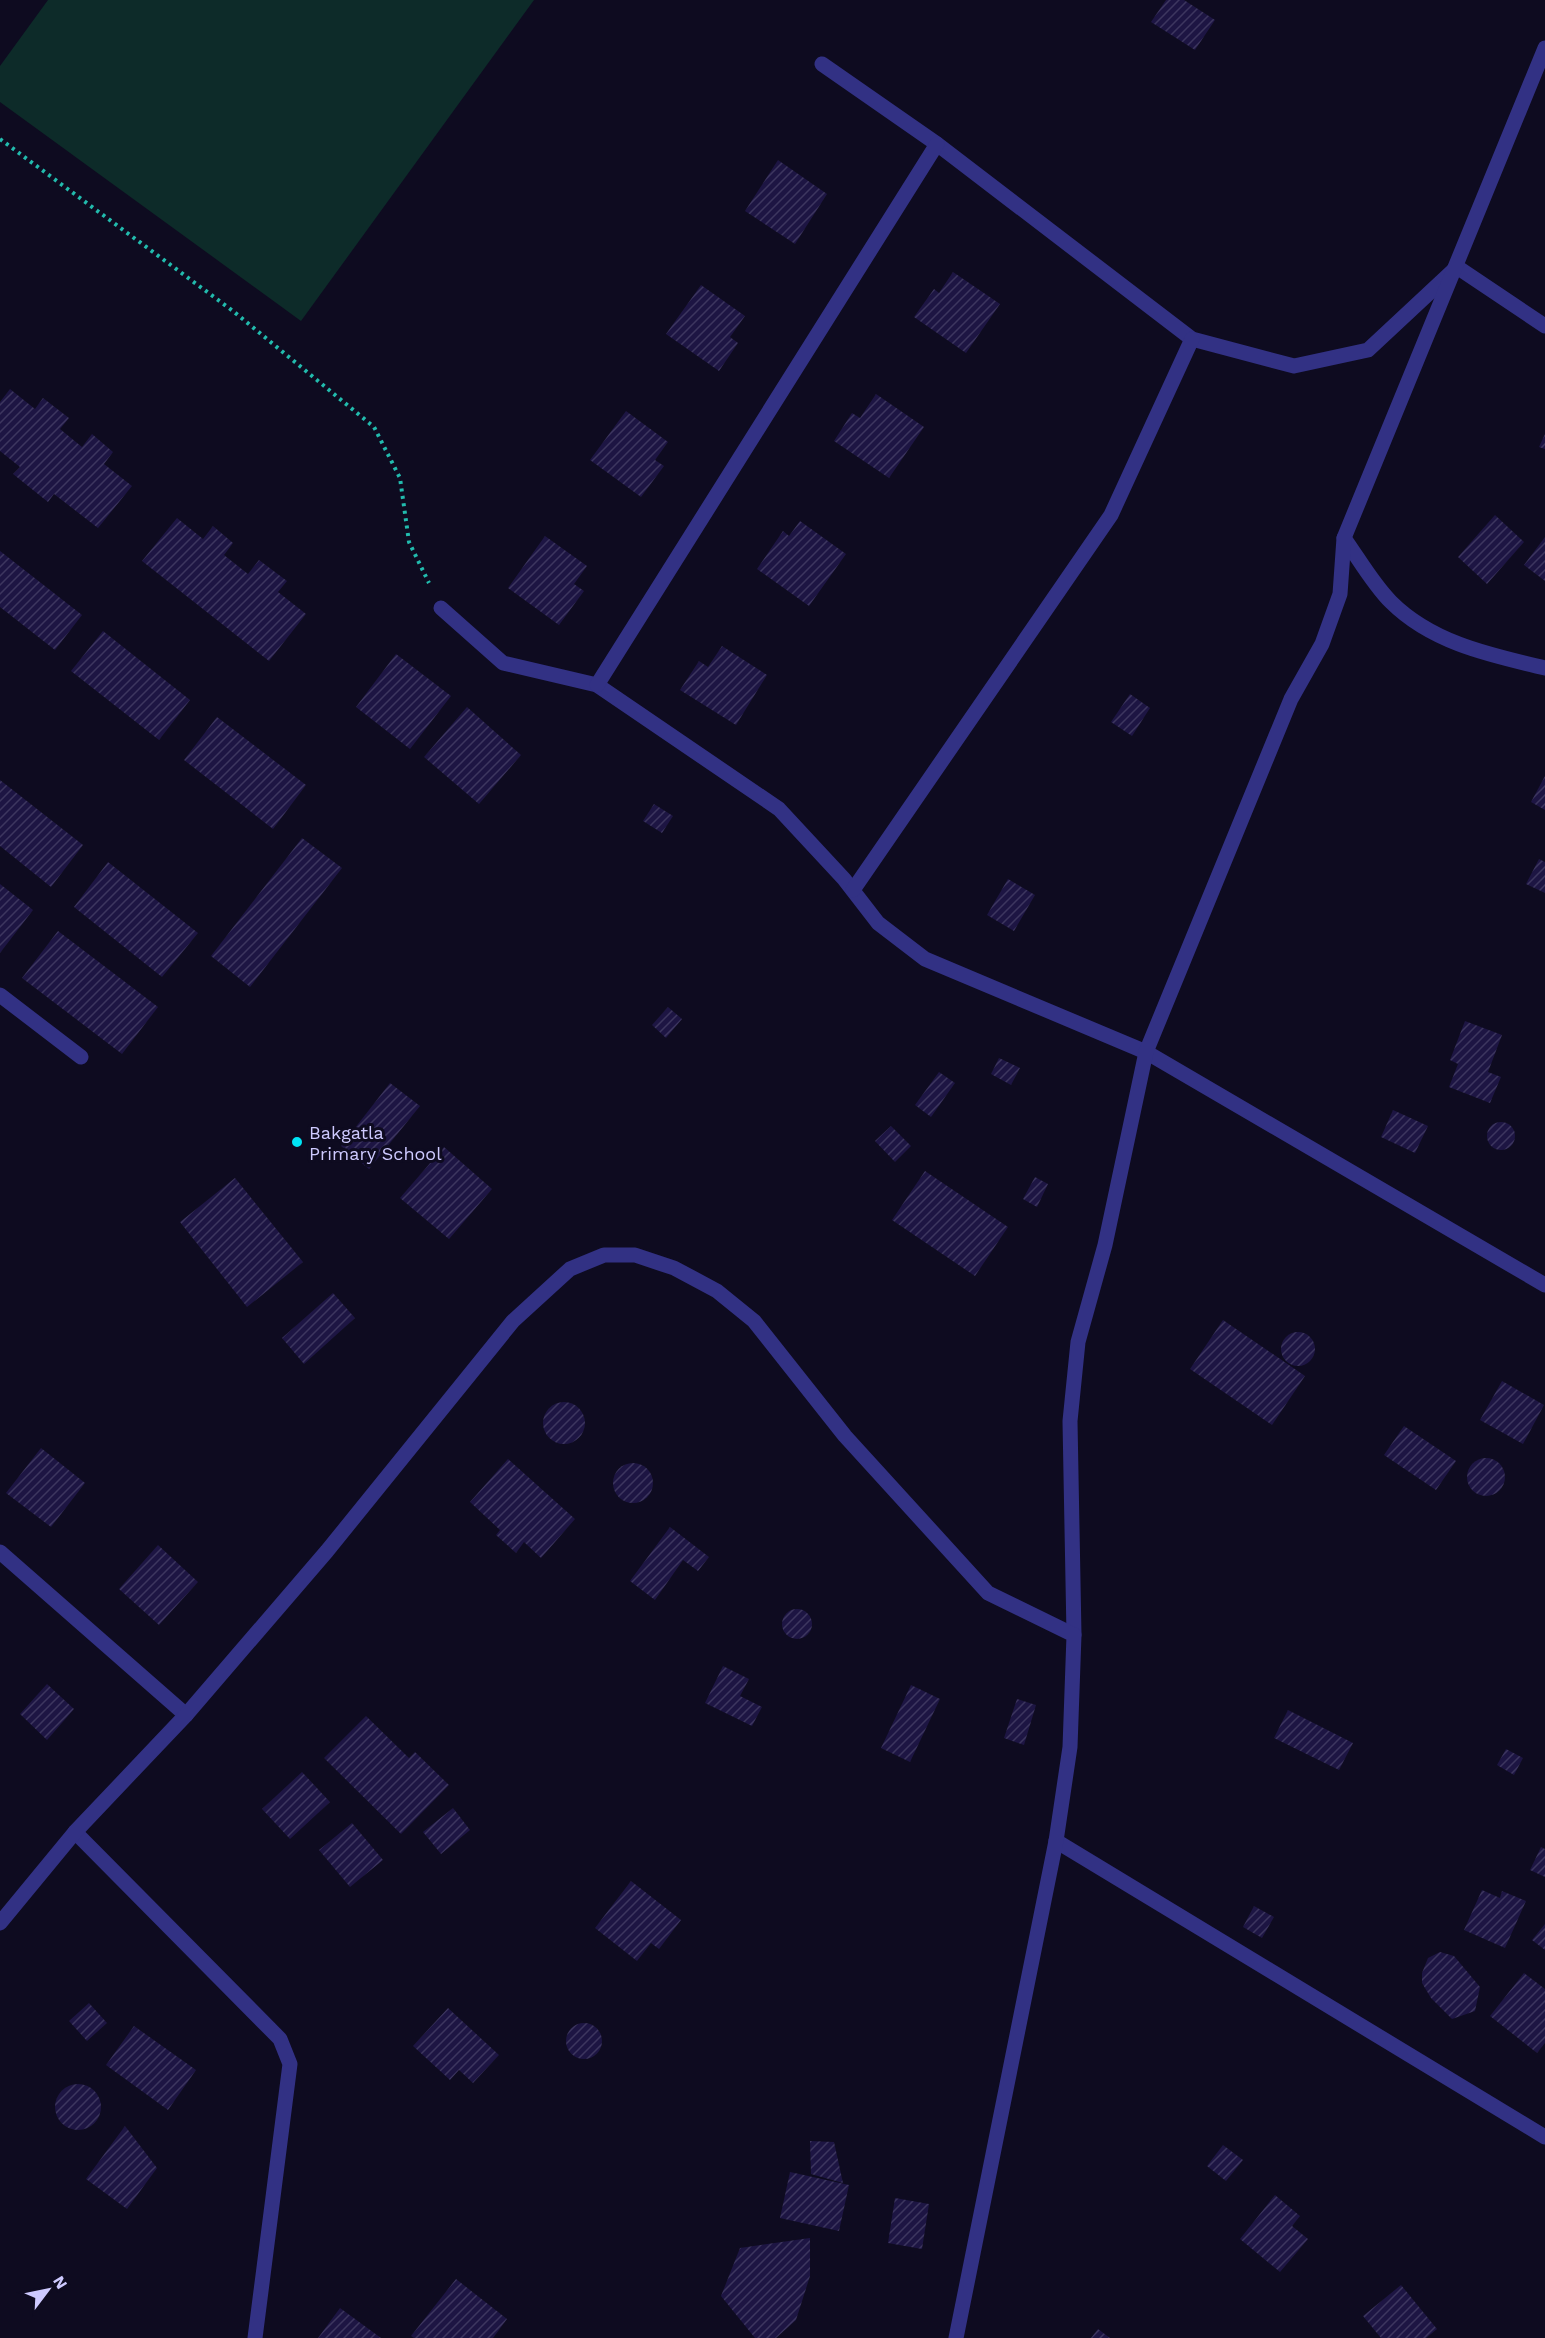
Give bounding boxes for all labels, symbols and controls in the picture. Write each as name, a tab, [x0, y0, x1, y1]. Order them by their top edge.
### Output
place label: Bakgatla Primary School	[309, 1122, 442, 1164]
marker: Bakgatla Primary School	[290, 1135, 304, 1149]
north arrow	[18, 2260, 78, 2320]
text: N	[49, 2272, 71, 2292]

